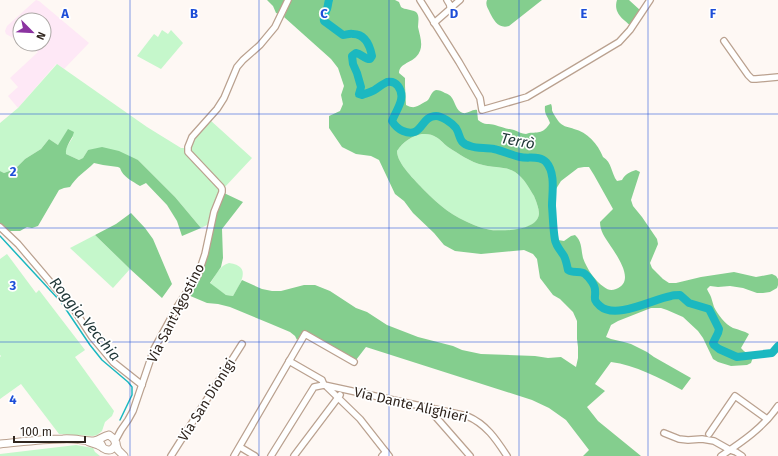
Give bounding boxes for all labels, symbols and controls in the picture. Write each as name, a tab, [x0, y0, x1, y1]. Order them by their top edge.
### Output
text: A	[60, 6, 69, 21]
text: B	[190, 6, 198, 21]
text: C	[320, 6, 328, 21]
text: D	[450, 6, 459, 21]
text: E	[581, 6, 588, 21]
text: F	[710, 6, 717, 21]
north arrow	[12, 12, 52, 52]
text: N	[33, 30, 48, 42]
water label: Terrò	[499, 129, 537, 153]
text: 2	[10, 164, 17, 179]
street label: Via Sant'Agostino	[144, 261, 208, 365]
water label: Roggia Vecchia	[46, 274, 124, 364]
text: 3	[9, 278, 17, 293]
street label: Via San Dionigi	[175, 355, 239, 445]
street label: Via Dante Alighieri	[352, 384, 470, 426]
text: 4	[9, 392, 17, 407]
scale bar	[14, 418, 85, 444]
text: 100 m	[20, 425, 52, 439]

